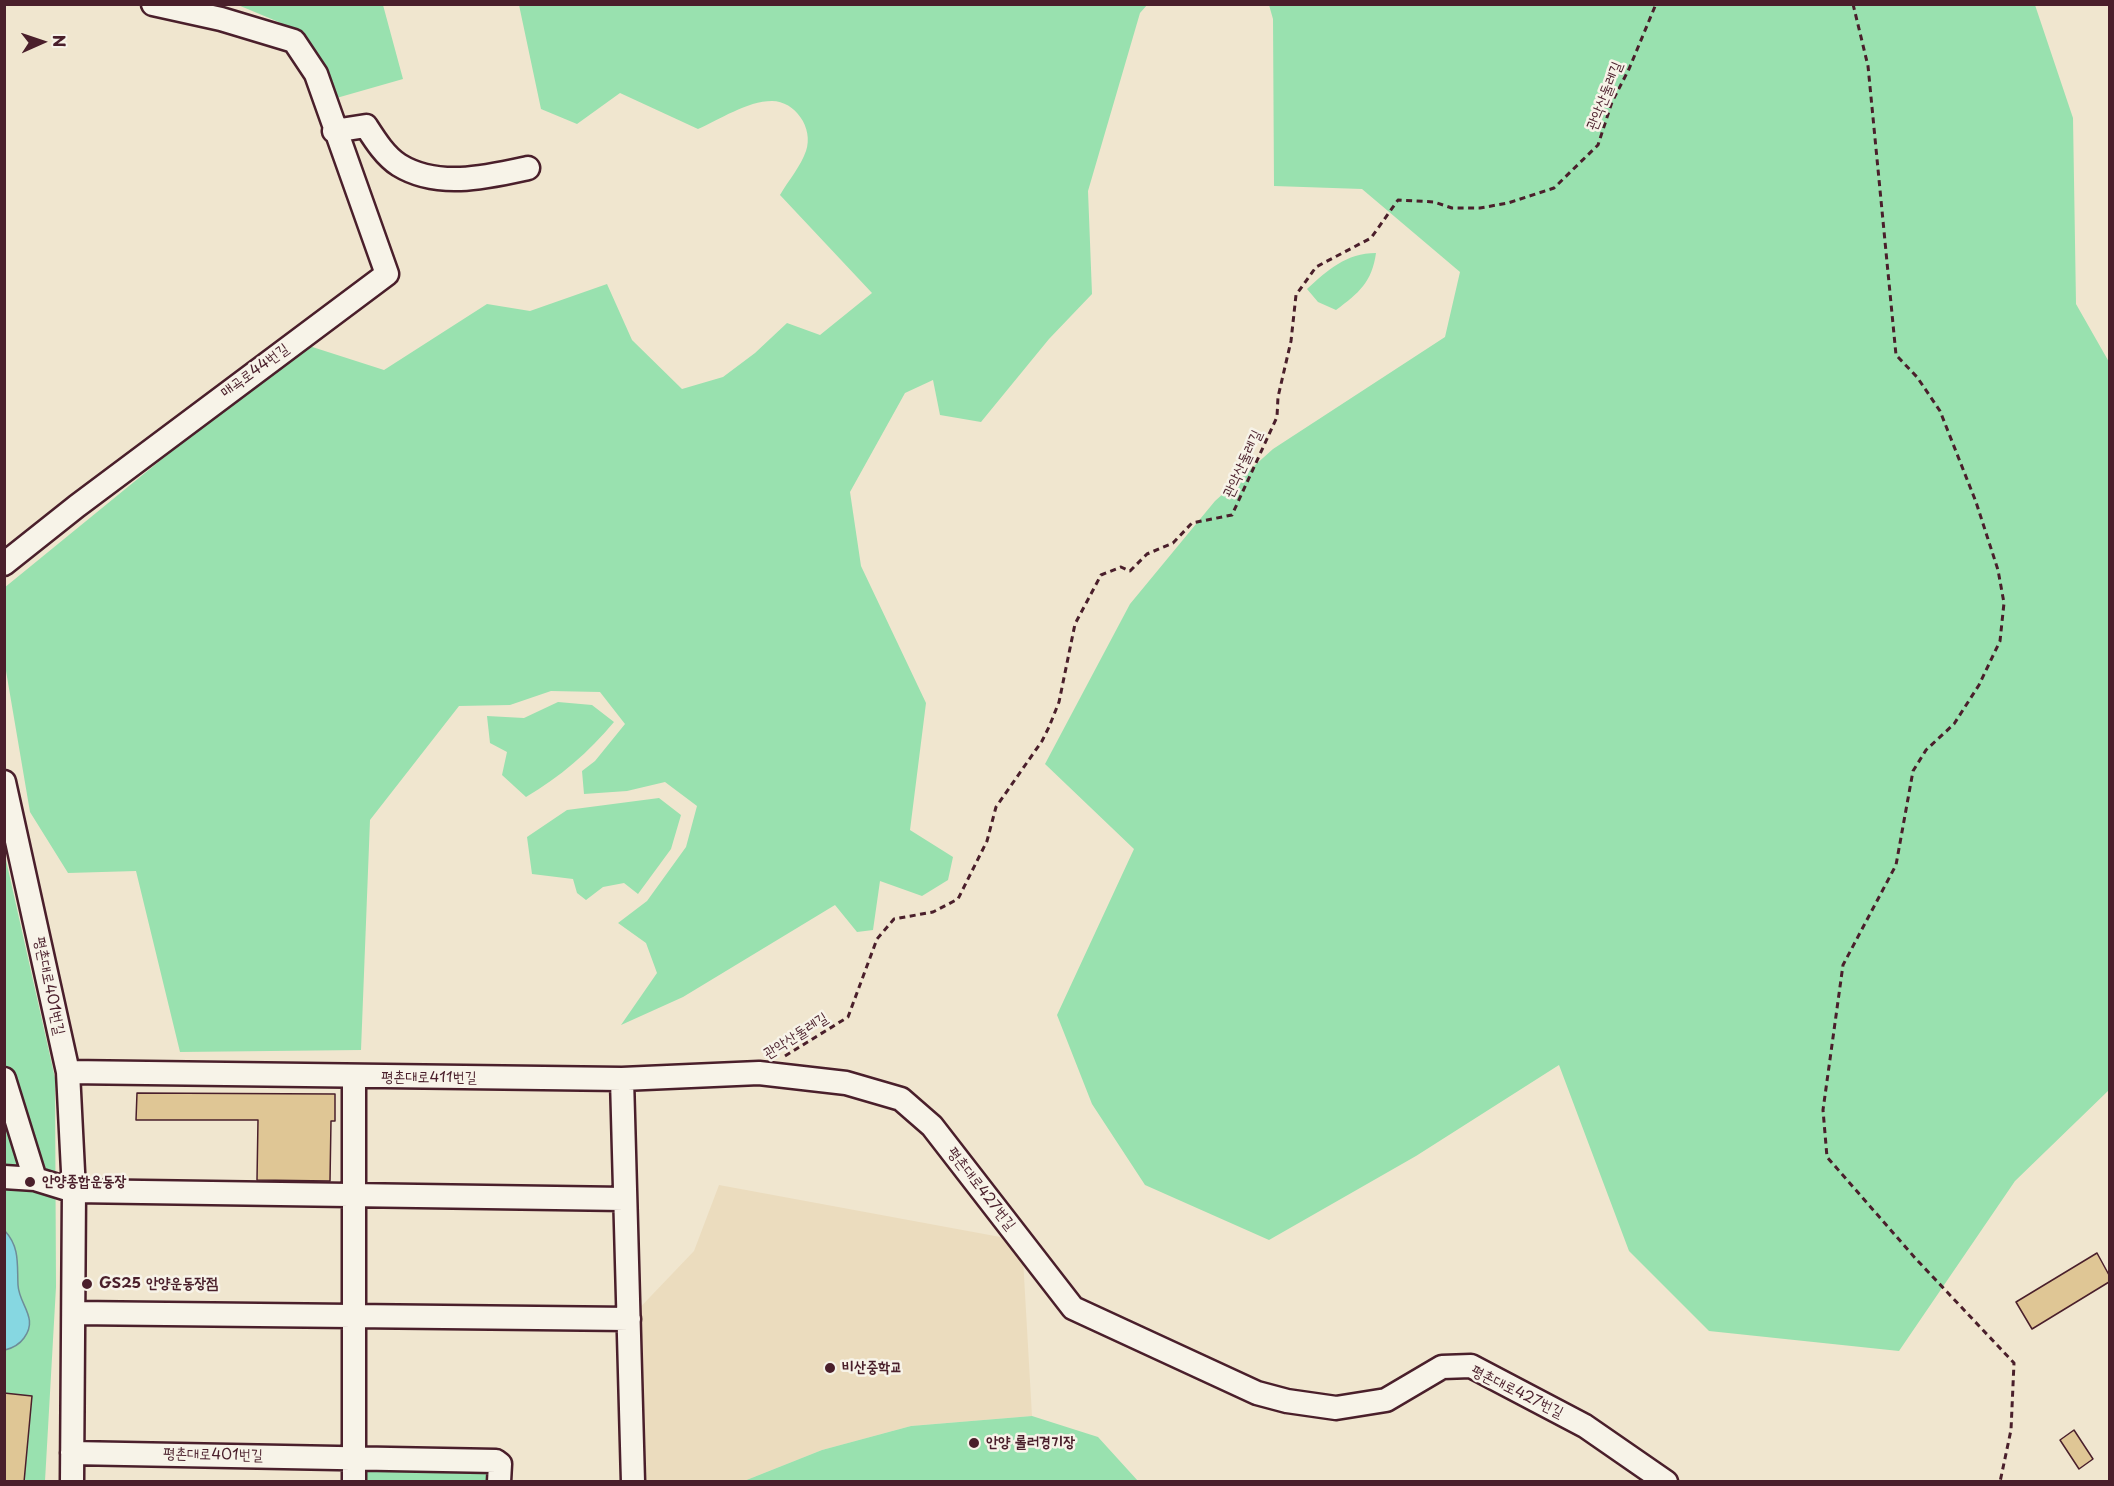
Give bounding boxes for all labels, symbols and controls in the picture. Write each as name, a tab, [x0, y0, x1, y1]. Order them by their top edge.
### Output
north arrow	[12, 12, 72, 72]
text: N	[48, 34, 72, 48]
street label: 관악산둘레길	[1583, 59, 1627, 133]
street label: 매곡로44번길	[217, 340, 293, 402]
street label: 관악산둘레길	[1220, 427, 1266, 501]
street label: 평촌대로401번길	[30, 935, 68, 1037]
street label: 관악산둘레길	[761, 1009, 831, 1063]
street label: 평촌대로411번길	[381, 1069, 477, 1087]
street label: 평촌대로427번길	[943, 1144, 1019, 1234]
place label: 안양종합운동장	[42, 1173, 126, 1191]
marker: 안양종합운동장	[23, 1175, 37, 1189]
place label: GS25 안양운동장점	[99, 1275, 218, 1293]
marker: GS25 안양운동장점	[80, 1277, 94, 1291]
place label: 비산중학교	[842, 1359, 902, 1377]
marker: 비산중학교	[823, 1361, 837, 1375]
street label: 평촌대로427번길	[1468, 1362, 1566, 1422]
place label: 안양 롤러경기장	[986, 1434, 1075, 1452]
marker: 안양 롤러경기장	[967, 1436, 981, 1450]
street label: 평촌대로401번길	[163, 1445, 263, 1465]

